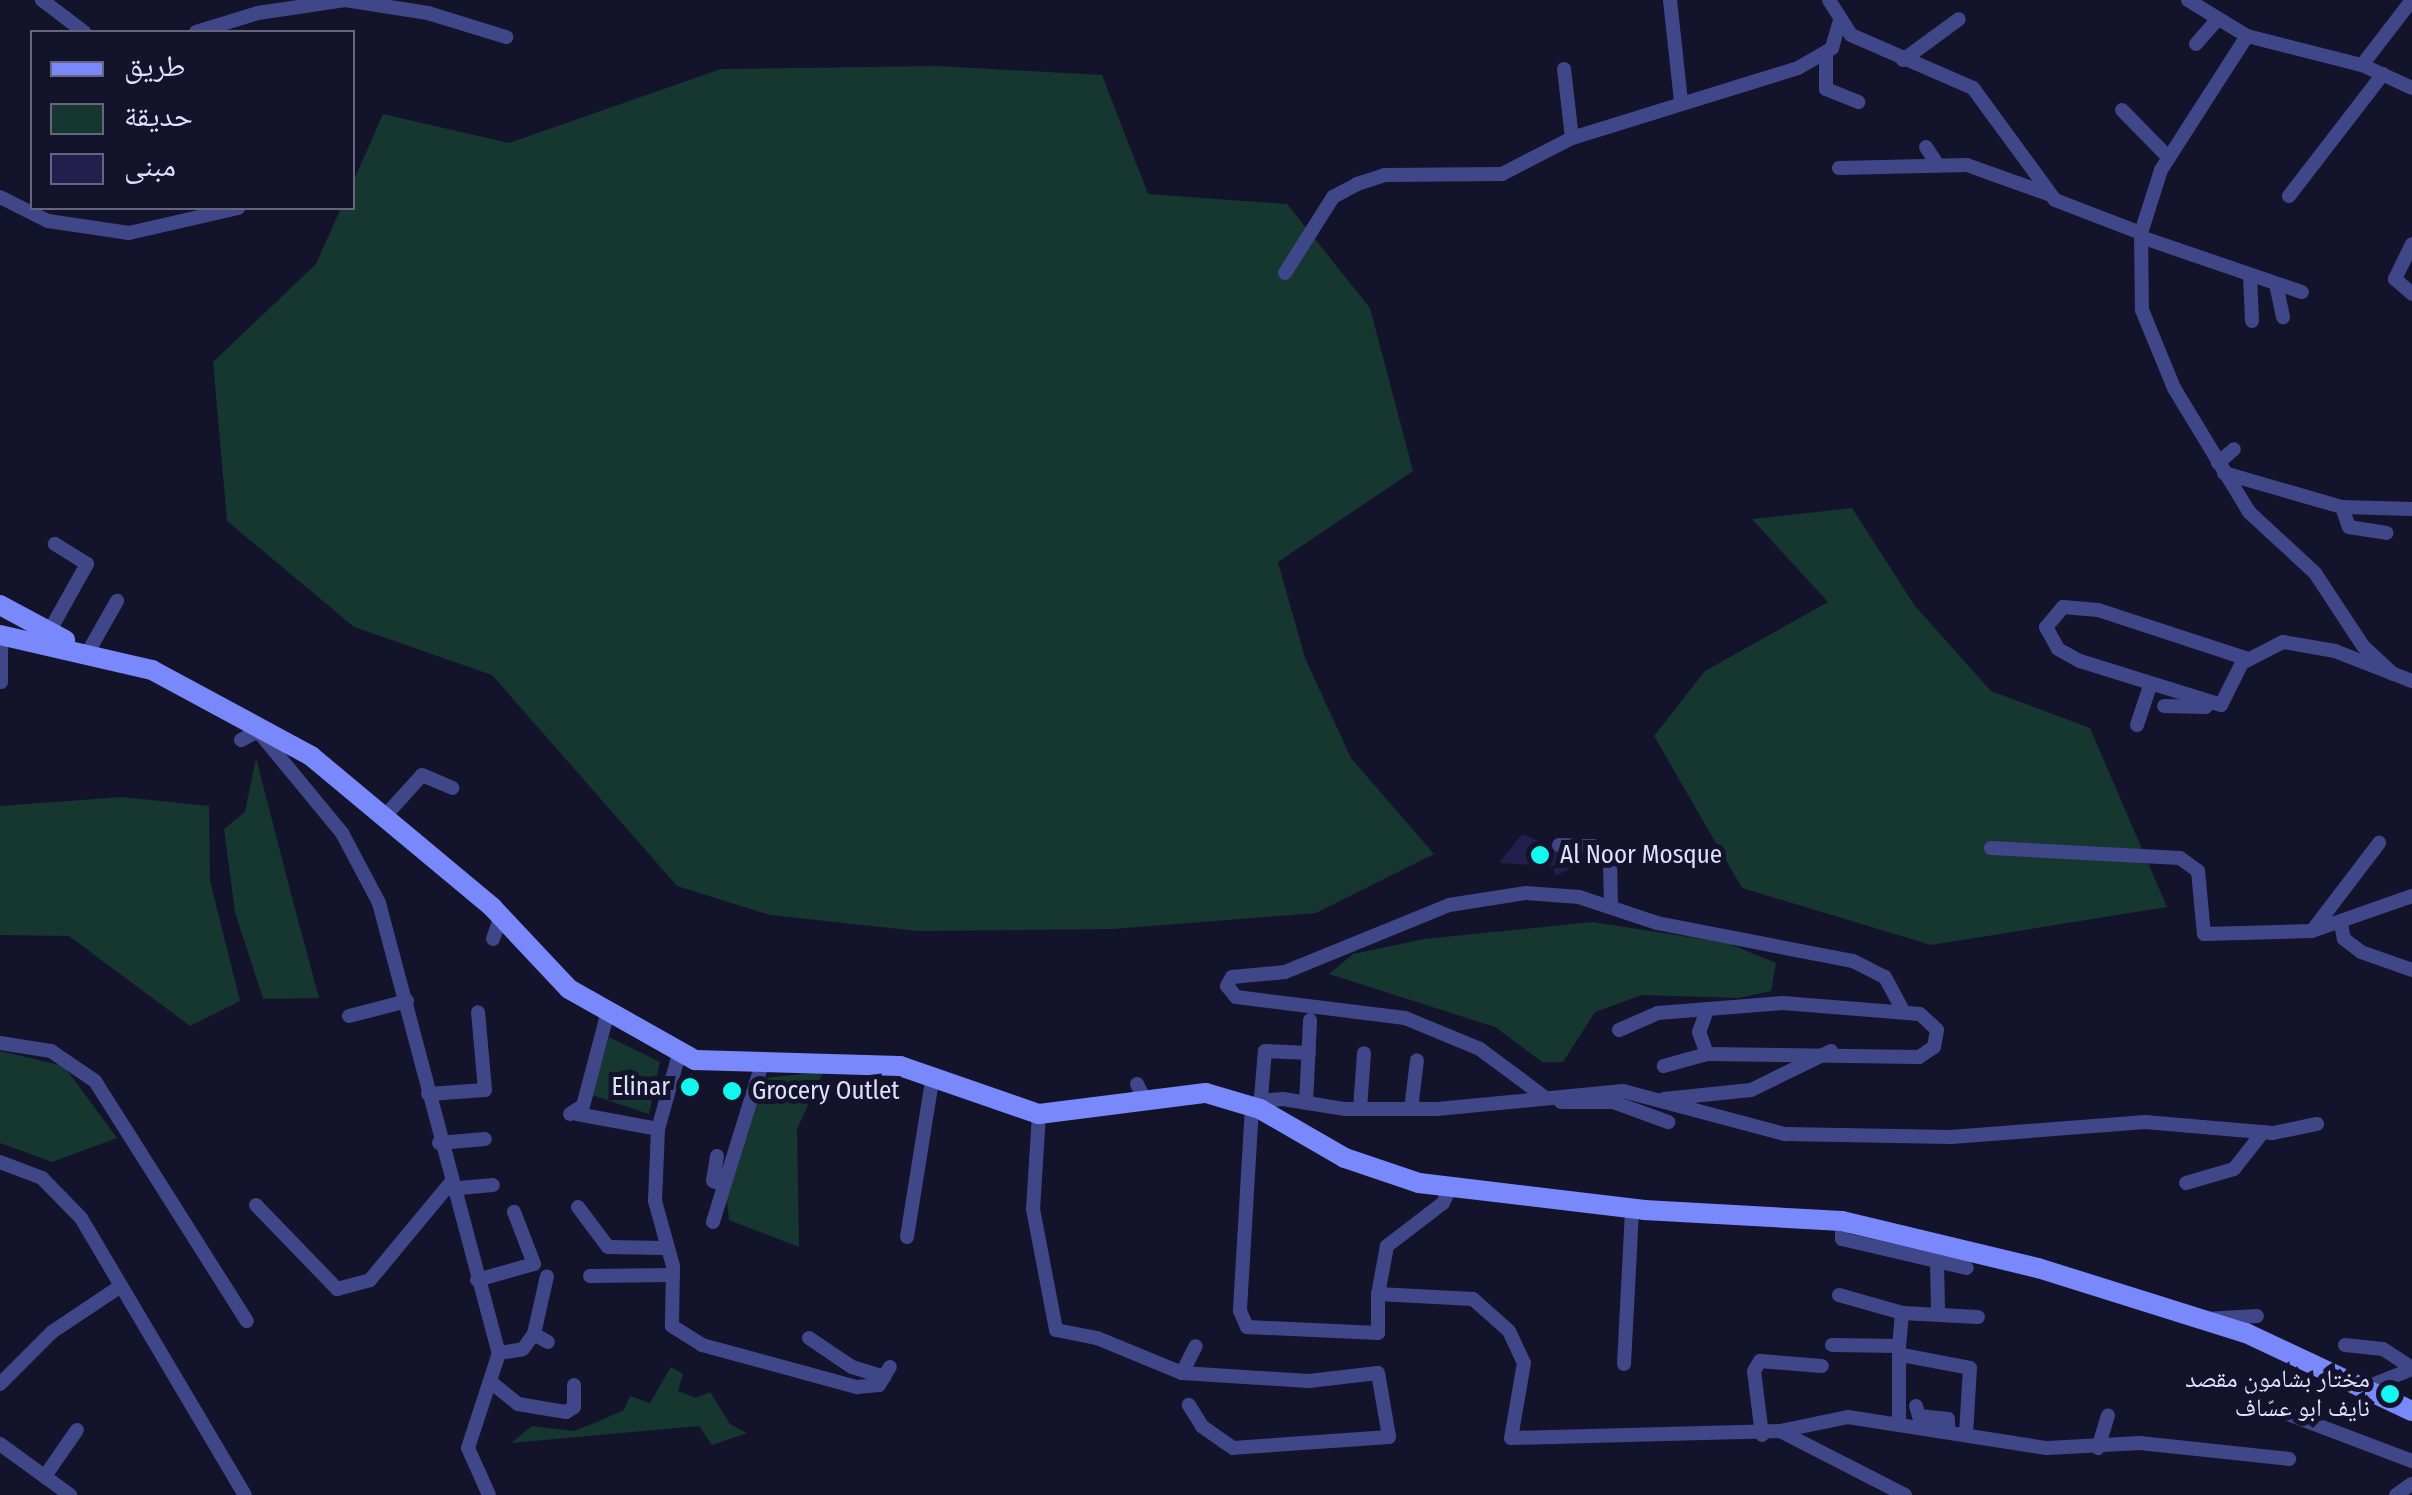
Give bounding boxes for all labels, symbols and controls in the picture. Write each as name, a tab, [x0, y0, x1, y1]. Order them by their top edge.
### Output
legend	[30, 30, 355, 210]
text: طريق	[124, 48, 185, 84]
text: حديقة	[124, 98, 193, 134]
text: مبنى	[124, 148, 176, 184]
place label: Al Noor Mosque	[1560, 840, 1722, 870]
marker: Al Noor Mosque	[1529, 844, 1551, 866]
place label: Elinar	[611, 1072, 670, 1102]
marker: Elinar	[679, 1076, 701, 1098]
place label: Grocery Outlet	[752, 1076, 900, 1106]
marker: Grocery Outlet	[721, 1080, 743, 1102]
place label: مختار بشامون مقصد نايف ابو عسّاف	[2185, 1365, 2370, 1424]
marker: مختار بشامون مقصد نايف ابو عسّاف	[2379, 1383, 2401, 1405]

